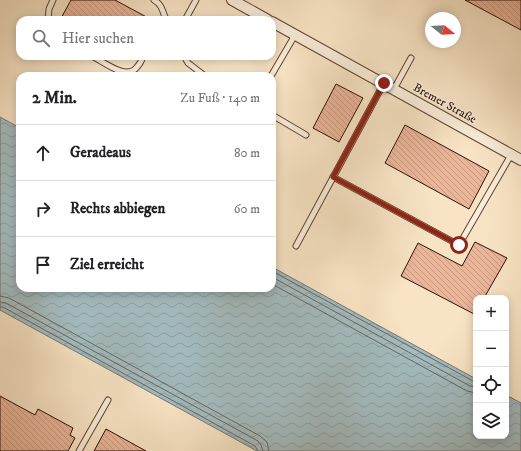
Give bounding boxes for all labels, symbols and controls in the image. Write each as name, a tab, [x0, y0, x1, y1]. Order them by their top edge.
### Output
north arrow	[425, 12, 461, 48]
search box	[16, 16, 276, 60]
icon: search	[30, 27, 52, 49]
text: Hier suchen	[62, 29, 134, 48]
route end	[375, 74, 393, 92]
street label: Bremer Straße	[411, 80, 479, 127]
text: 2 Min.	[32, 87, 77, 109]
text: Zu Fuß · 140 m	[180, 90, 260, 106]
icon: ahead	[32, 142, 54, 164]
text: Geradeaus	[70, 143, 131, 162]
text: 80 m	[234, 145, 260, 161]
icon: right	[32, 198, 54, 220]
text: Rechts abbiegen	[70, 199, 165, 218]
text: 60 m	[234, 201, 260, 217]
route start	[450, 236, 468, 254]
icon: arrive	[32, 254, 54, 276]
text: Ziel erreicht	[70, 255, 144, 274]
map controls	[473, 295, 509, 439]
button: +	[473, 295, 509, 331]
button: −	[473, 331, 509, 367]
button: locate	[473, 367, 509, 403]
button: layers	[473, 403, 509, 439]

